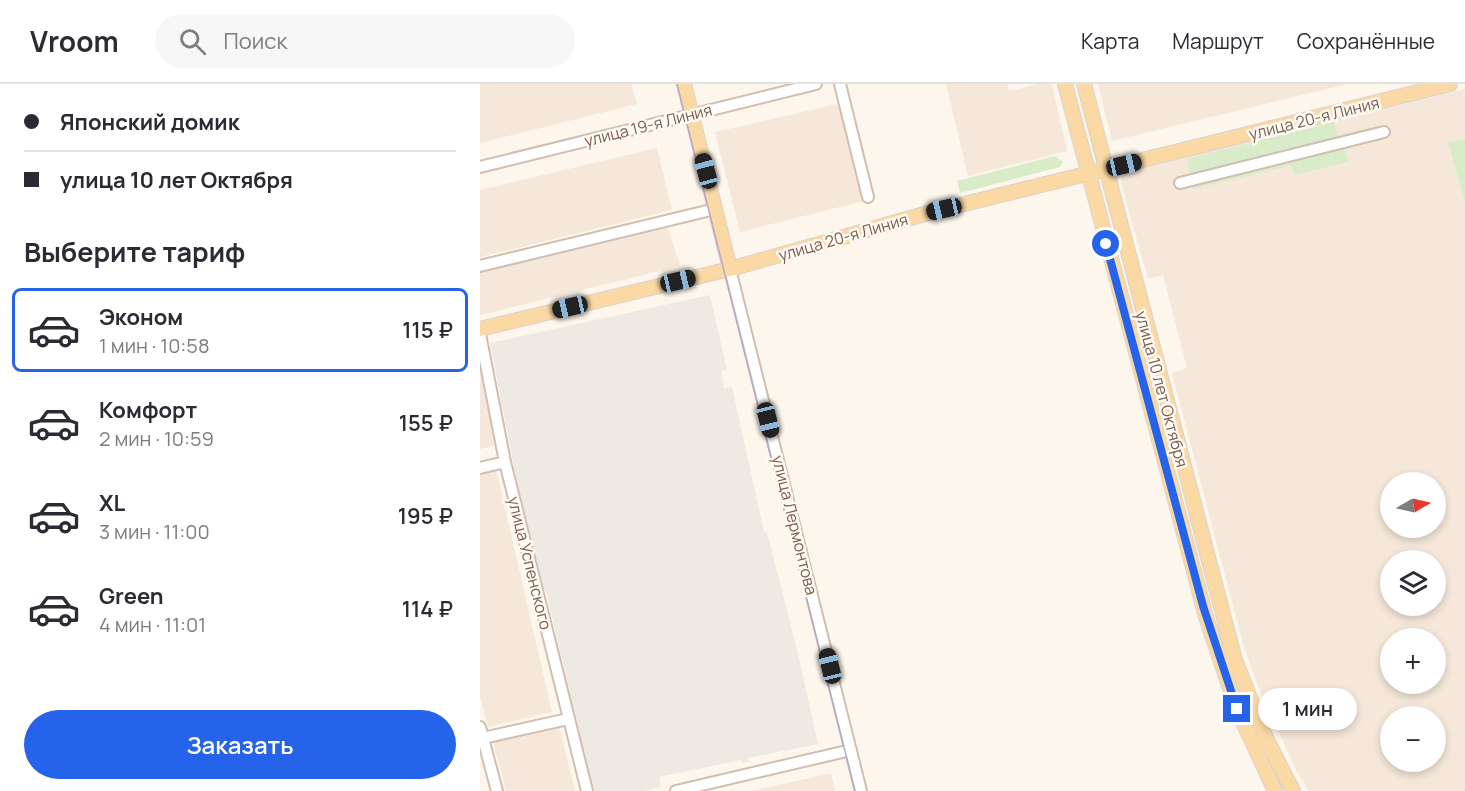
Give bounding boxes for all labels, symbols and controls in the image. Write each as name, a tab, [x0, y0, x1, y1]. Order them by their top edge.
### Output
search box	[155, 14, 575, 68]
text: Vroom	[30, 22, 119, 60]
icon: search	[176, 25, 209, 58]
text: Поиск	[224, 26, 287, 56]
text: Карта	[1081, 27, 1139, 55]
text: Маршрут	[1172, 27, 1264, 55]
text: Сохранённые	[1297, 27, 1435, 55]
street label: улица 20-я Линия	[1246, 91, 1382, 145]
street label: улица 19-я Линия	[582, 98, 714, 152]
text: Японский домик	[60, 107, 240, 137]
car	[693, 151, 719, 191]
car	[1104, 152, 1144, 178]
text: улица 10 лет Октября	[60, 165, 293, 195]
car	[924, 196, 964, 222]
street label: улица 20-я Линия	[776, 208, 910, 266]
route start	[1092, 230, 1119, 257]
text: Выберите тариф	[24, 233, 245, 270]
car	[658, 268, 698, 294]
car	[550, 294, 590, 320]
text: Эконом	[99, 302, 183, 332]
icon: car	[27, 303, 81, 357]
street label: улица 10 лет Октября	[1131, 308, 1193, 470]
text: 115 ₽	[402, 315, 453, 345]
text: 1 мин · 10:58	[99, 332, 210, 359]
text: Комфорт	[99, 395, 197, 425]
icon: car	[27, 396, 81, 450]
car	[755, 400, 781, 440]
text: 155 ₽	[399, 408, 453, 438]
text: 2 мин · 10:59	[99, 425, 214, 452]
street label: улица Лермонтова	[767, 453, 823, 597]
north arrow	[1380, 472, 1446, 538]
map controls	[1380, 472, 1446, 772]
text: XL	[99, 488, 125, 518]
icon: car	[27, 489, 81, 543]
street label: улица Успенского	[503, 494, 557, 632]
text: 195 ₽	[398, 501, 453, 531]
text: 3 мин · 11:00	[99, 518, 210, 545]
button: layers	[1380, 550, 1446, 616]
text: Green	[99, 581, 164, 611]
icon: car	[27, 582, 81, 636]
text: 114 ₽	[402, 594, 453, 624]
text: 4 мин · 11:01	[99, 611, 206, 638]
button: +	[1380, 628, 1446, 694]
car	[817, 646, 843, 686]
callout: 1 мин	[1258, 688, 1357, 730]
route end	[1223, 695, 1250, 722]
text: 1 мин	[1282, 695, 1333, 722]
button: −	[1380, 706, 1446, 772]
button: Заказать	[24, 710, 456, 779]

